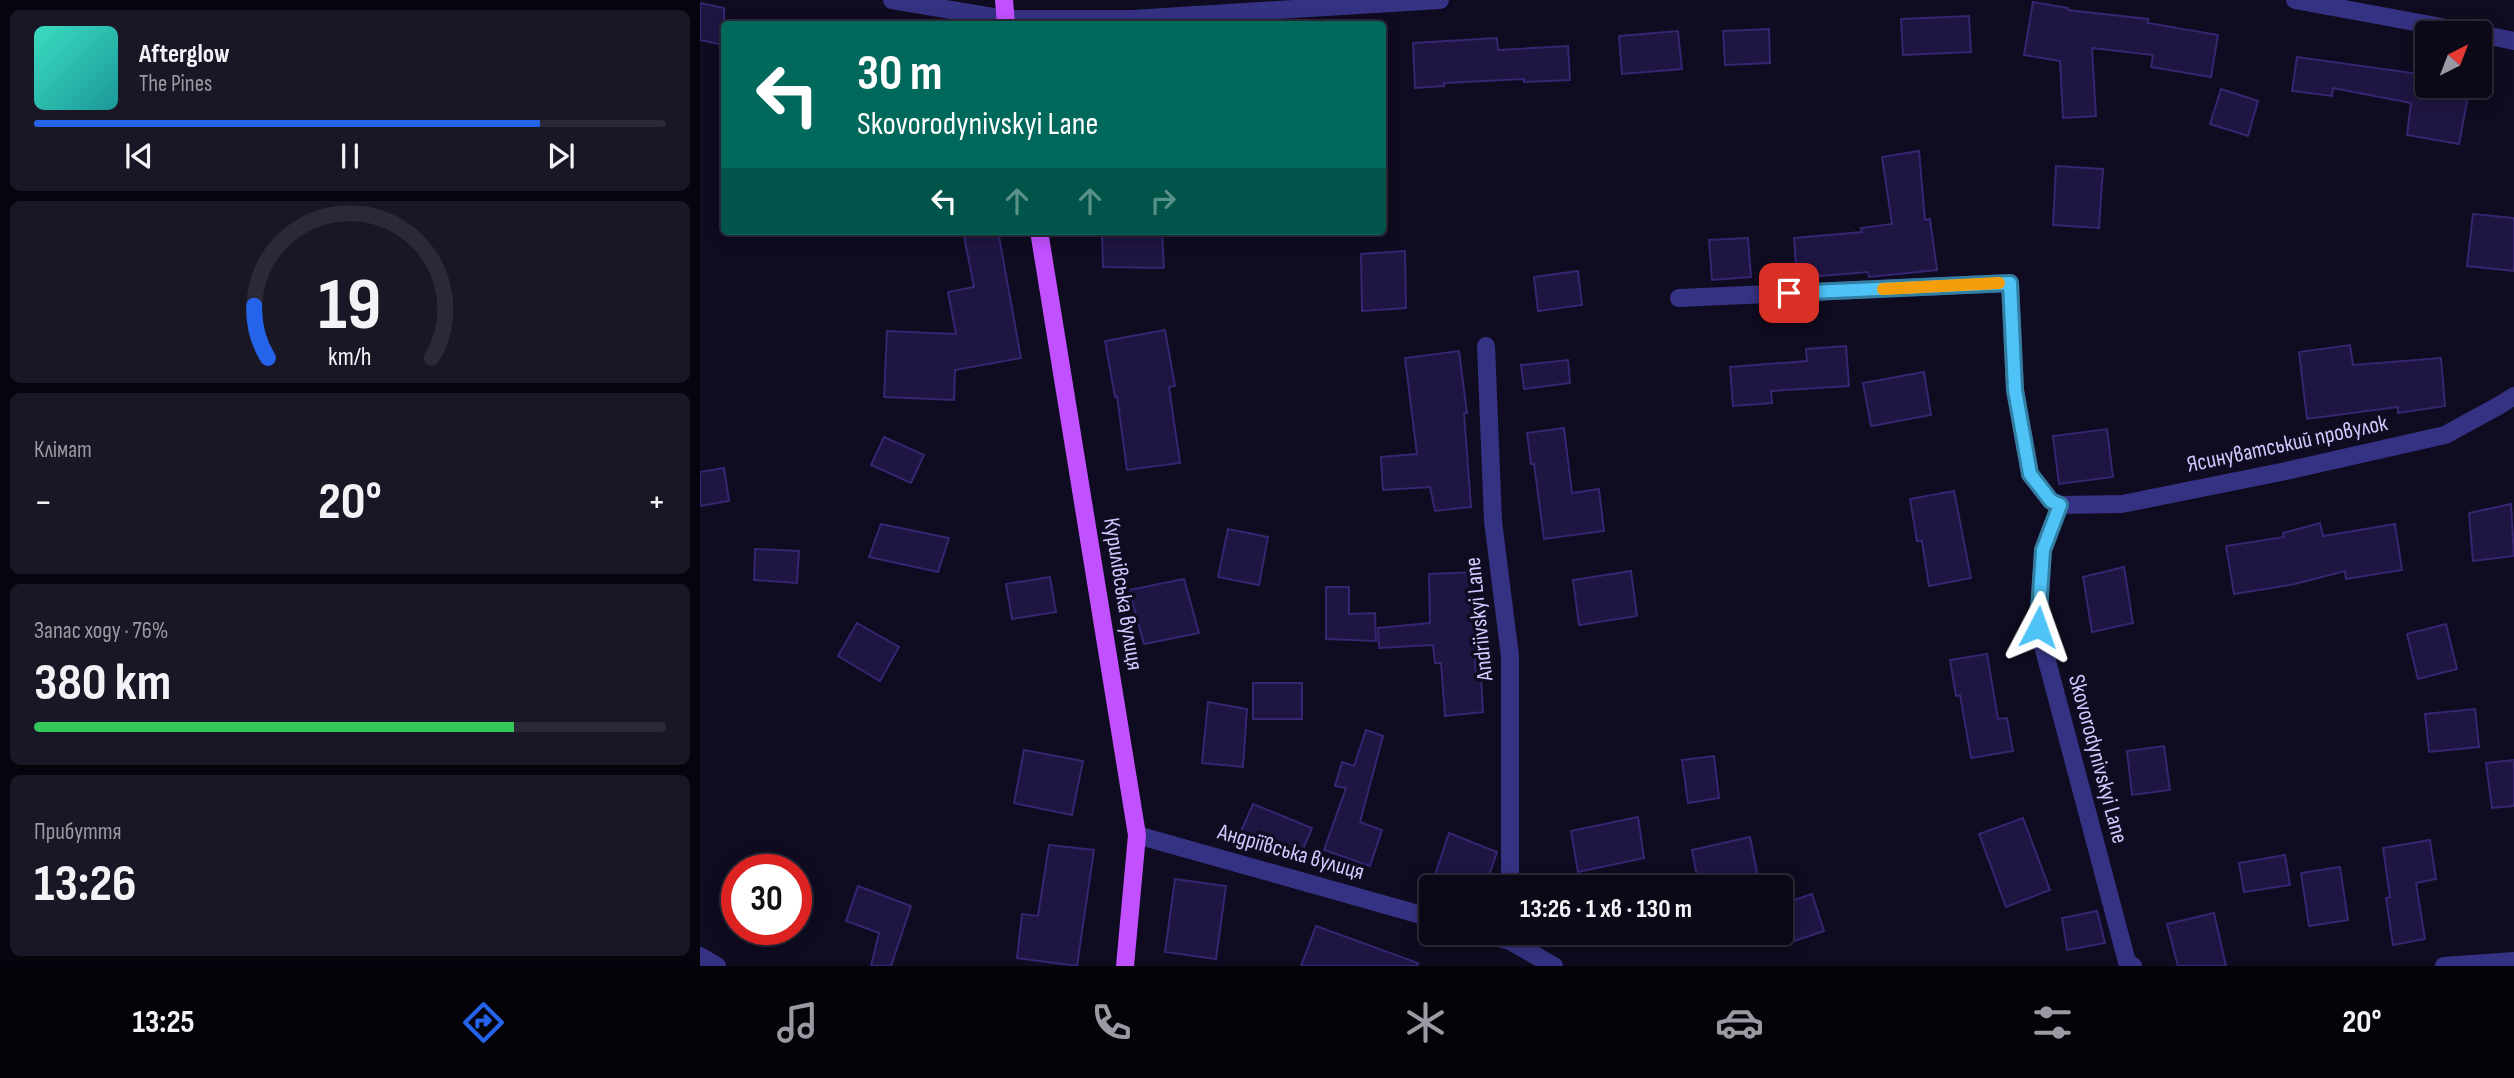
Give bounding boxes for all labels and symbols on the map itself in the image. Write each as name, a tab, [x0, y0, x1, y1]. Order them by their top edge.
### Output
north arrow	[2415, 21, 2492, 98]
pin	[1759, 263, 1819, 323]
street label: Ясинуватський провулок	[2184, 409, 2390, 479]
street label: Курилівська вулиця	[1097, 516, 1149, 672]
street label: Andriivskyi Lane	[1459, 556, 1500, 683]
position arrow	[2001, 590, 2075, 664]
street label: Skovorodynivskyi Lane	[2062, 672, 2134, 846]
street label: Андріївська вулиця	[1214, 817, 1367, 886]
speed limit sign: 30	[721, 854, 812, 945]

